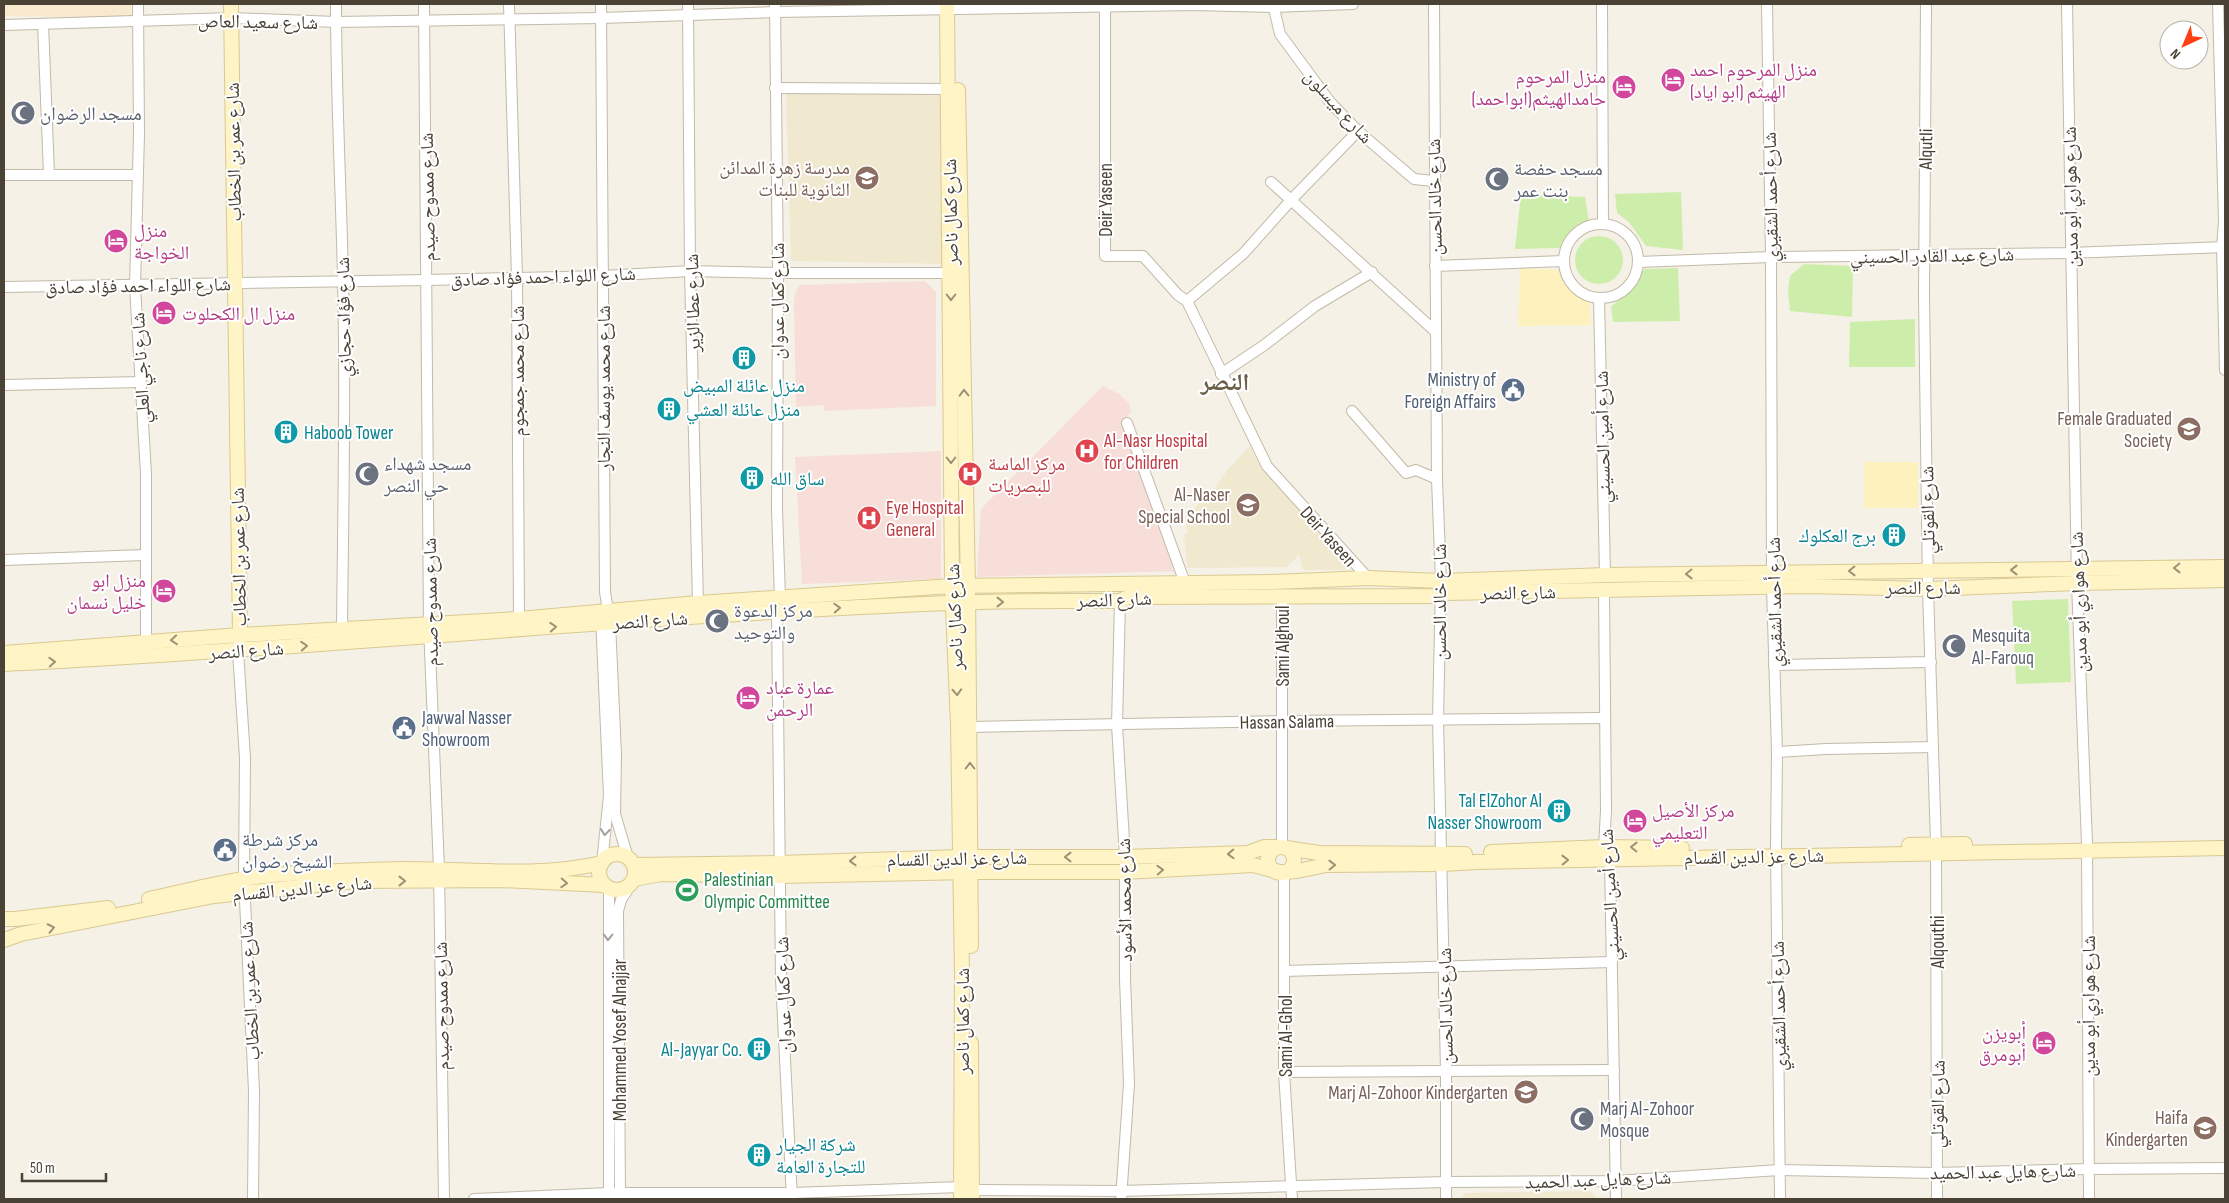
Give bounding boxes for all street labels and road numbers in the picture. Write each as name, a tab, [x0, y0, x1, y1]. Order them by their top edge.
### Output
street label: شارع سعيد العاص	[198, 10, 318, 35]
street label: شارع ميسلون	[1299, 65, 1377, 149]
street label: شارع عمر بن الخطاب	[222, 82, 247, 222]
street label: شارع هواري أبو مدين	[2058, 126, 2087, 268]
street label: Alqutli	[1915, 128, 1938, 171]
street label: شارع ممدوح صيدم	[416, 132, 442, 262]
street label: شارع أحمد الشقيري	[1758, 132, 1787, 262]
street label: شارع خالد الحسن	[1423, 138, 1448, 256]
street label: شارع كمال ناصر	[939, 158, 964, 266]
street label: Deir Yaseen	[1095, 163, 1118, 237]
street label: شارع كمال عدوان	[767, 242, 790, 360]
street label: شارع عبد القادر الحسيني	[1850, 244, 2015, 272]
street label: شارع عطا الزير	[681, 253, 706, 354]
street label: شارع فؤاد حجازي	[332, 257, 360, 377]
street label: شارع اللواء احمد فؤاد صادق	[450, 263, 636, 292]
street label: شارع اللواء احمد فؤاد صادق	[45, 273, 231, 300]
street label: شارع محمد جمجوم	[507, 305, 531, 437]
street label: شارع محمد يوسف النجار	[593, 305, 616, 472]
street label: شارع ناجي العلي	[127, 312, 159, 424]
street label: شارع أمين الحسيني	[1590, 370, 1619, 503]
street label: شارع القوتلي	[1916, 466, 1944, 554]
street label: شارع عمر بن الخطاب	[227, 487, 252, 627]
street label: Deir Yaseen	[1295, 502, 1361, 572]
street label: شارع هواري أبو مدين	[2065, 531, 2096, 673]
street label: شارع ممدوح صيدم	[419, 537, 445, 667]
street label: شارع أحمد الشقيري	[1762, 537, 1791, 667]
street label: شارع خالد الحسن	[1429, 543, 1452, 661]
street label: شارع كمال ناصر	[942, 563, 969, 672]
street label: شارع النصر	[1884, 577, 1961, 600]
street label: شارع النصر	[1479, 581, 1556, 606]
street label: شارع النصر	[1075, 588, 1152, 613]
street label: Sami Alghoul	[1272, 605, 1295, 687]
street label: شارع النصر	[611, 607, 689, 636]
street label: شارع النصر	[207, 637, 285, 666]
street label: Hassan Salama	[1240, 710, 1335, 735]
street label: شارع أمين الحسيني	[1595, 828, 1628, 962]
street label: شارع محمد الأسود	[1113, 838, 1138, 962]
street label: شارع عز الدين القسام	[1684, 845, 1824, 871]
street label: شارع عز الدين القسام	[887, 847, 1027, 873]
street label: شارع عز الدين القسام	[231, 872, 373, 908]
street label: Alqouthi	[1927, 915, 1950, 970]
street label: شارع عمر بن الخطاب	[235, 921, 266, 1061]
street label: شارع هواري أبو مدين	[2077, 935, 2104, 1077]
street label: شارع كمال عدوان	[771, 936, 798, 1054]
street label: شارع ممدوح صيدم	[430, 941, 456, 1071]
street label: شارع أحمد الشقيري	[1766, 941, 1795, 1071]
street label: شارع خالد الحسن	[1434, 947, 1459, 1065]
street label: Mohammed Yosef Alnajjar	[609, 958, 632, 1121]
street label: شارع كمال ناصر	[952, 968, 975, 1075]
street label: Sami Al-Ghol	[1275, 995, 1298, 1077]
street label: شارع القوتلي	[1926, 1060, 1954, 1148]
street label: شارع هايل عبد الحميد	[1930, 1160, 2076, 1185]
street label: شارع هايل عبد الحميد	[1524, 1166, 1672, 1195]

